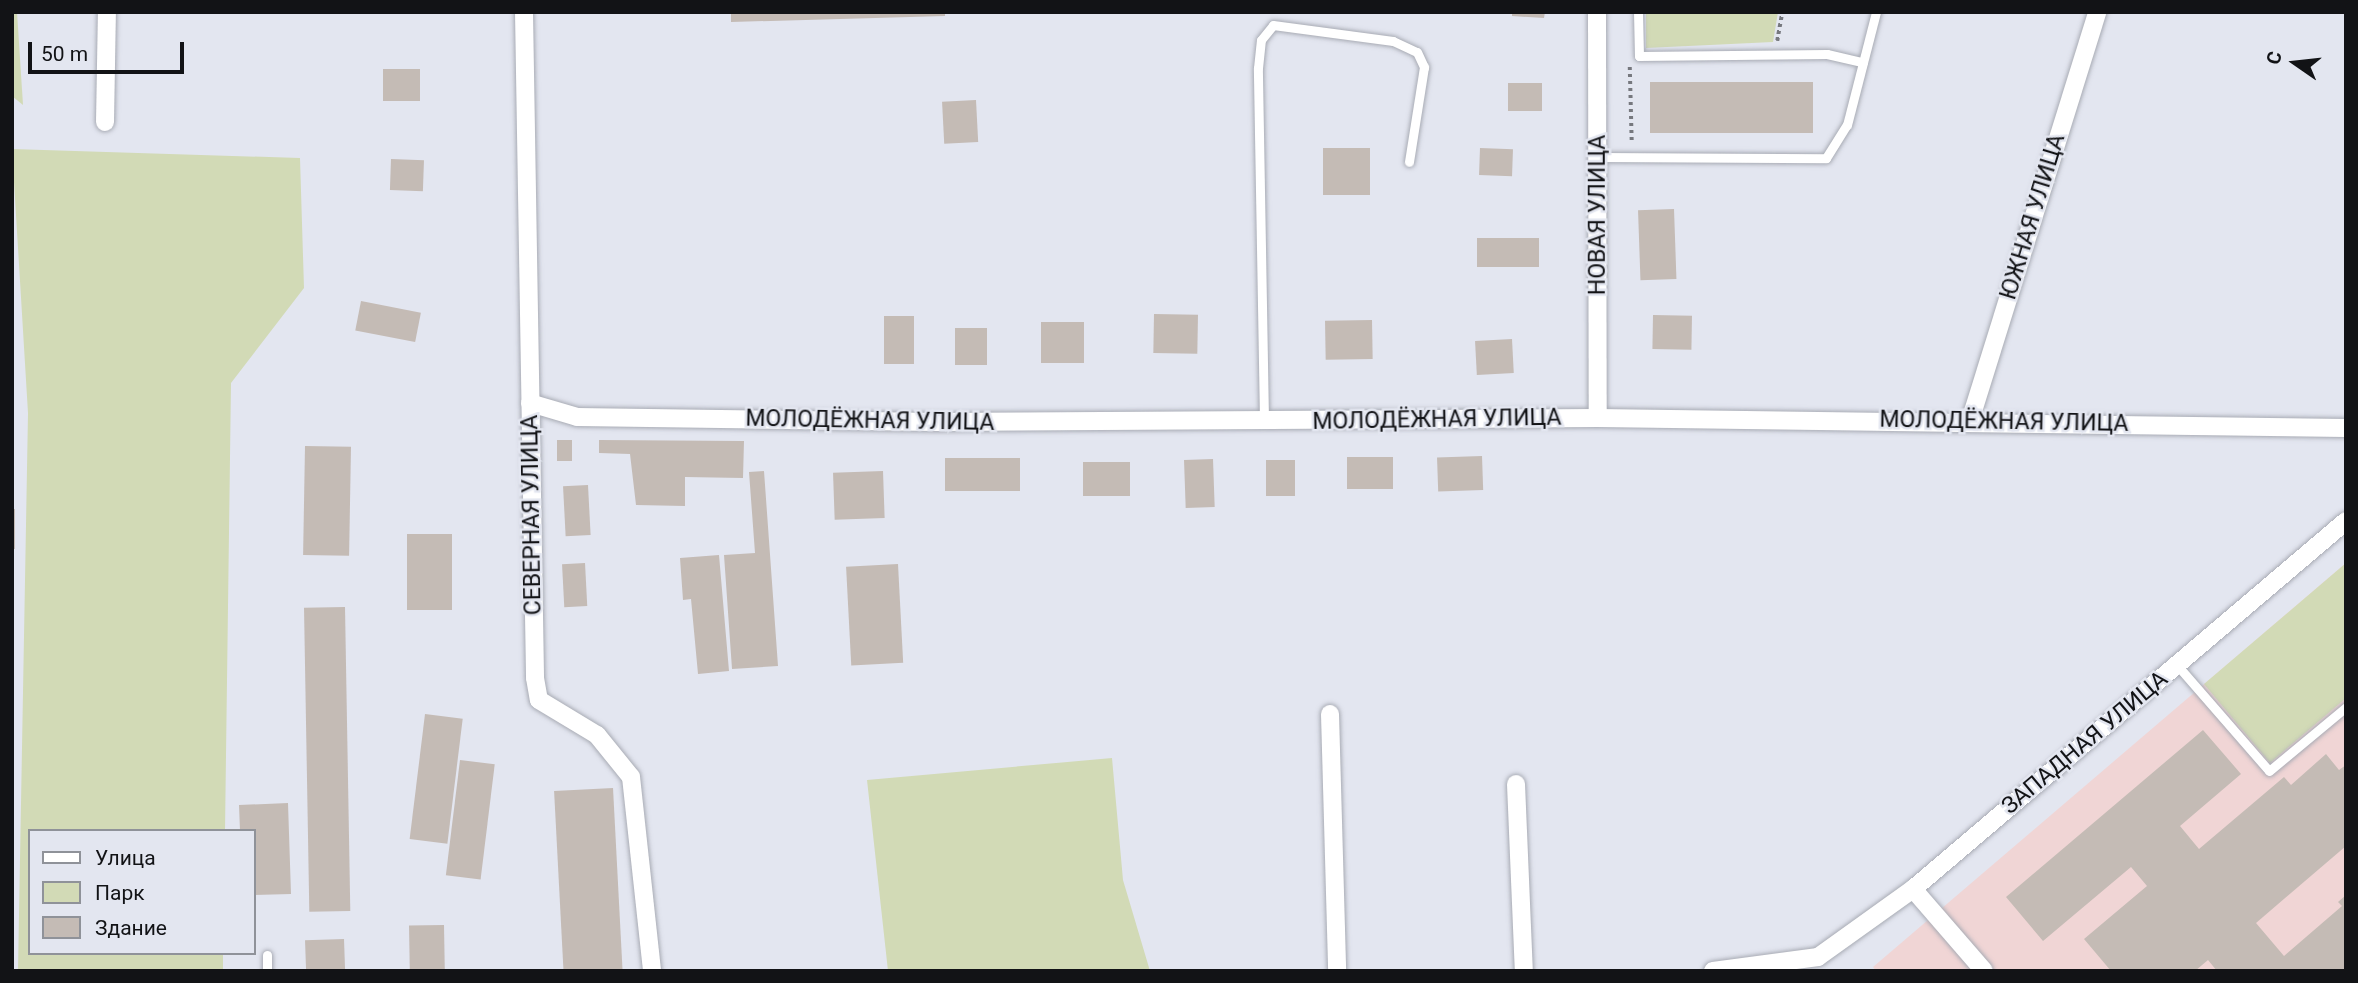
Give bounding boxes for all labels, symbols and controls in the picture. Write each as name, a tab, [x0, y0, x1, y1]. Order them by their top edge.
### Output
scale bar	[32, 28, 187, 72]
north arrow	[2260, 28, 2330, 98]
text: 50 m	[41, 42, 88, 66]
text: С	[2261, 49, 2287, 67]
street label: ЮЖНАЯ УЛИЦА	[1995, 131, 2071, 303]
street label: НОВАЯ УЛИЦА	[1584, 135, 1612, 295]
street label: МОЛОДЁЖНАЯ УЛИЦА	[1312, 404, 1562, 436]
street label: МОЛОДЁЖНАЯ УЛИЦА	[745, 405, 995, 437]
street label: МОЛОДЁЖНАЯ УЛИЦА	[1879, 406, 2129, 438]
street label: СЕВЕРНАЯ УЛИЦА	[516, 415, 548, 615]
street label: ЗАПАДНАЯ УЛИЦА	[1996, 666, 2174, 820]
legend	[28, 829, 256, 955]
text: Улица	[95, 846, 156, 870]
text: Парк	[95, 881, 145, 905]
text: Здание	[95, 916, 167, 940]

